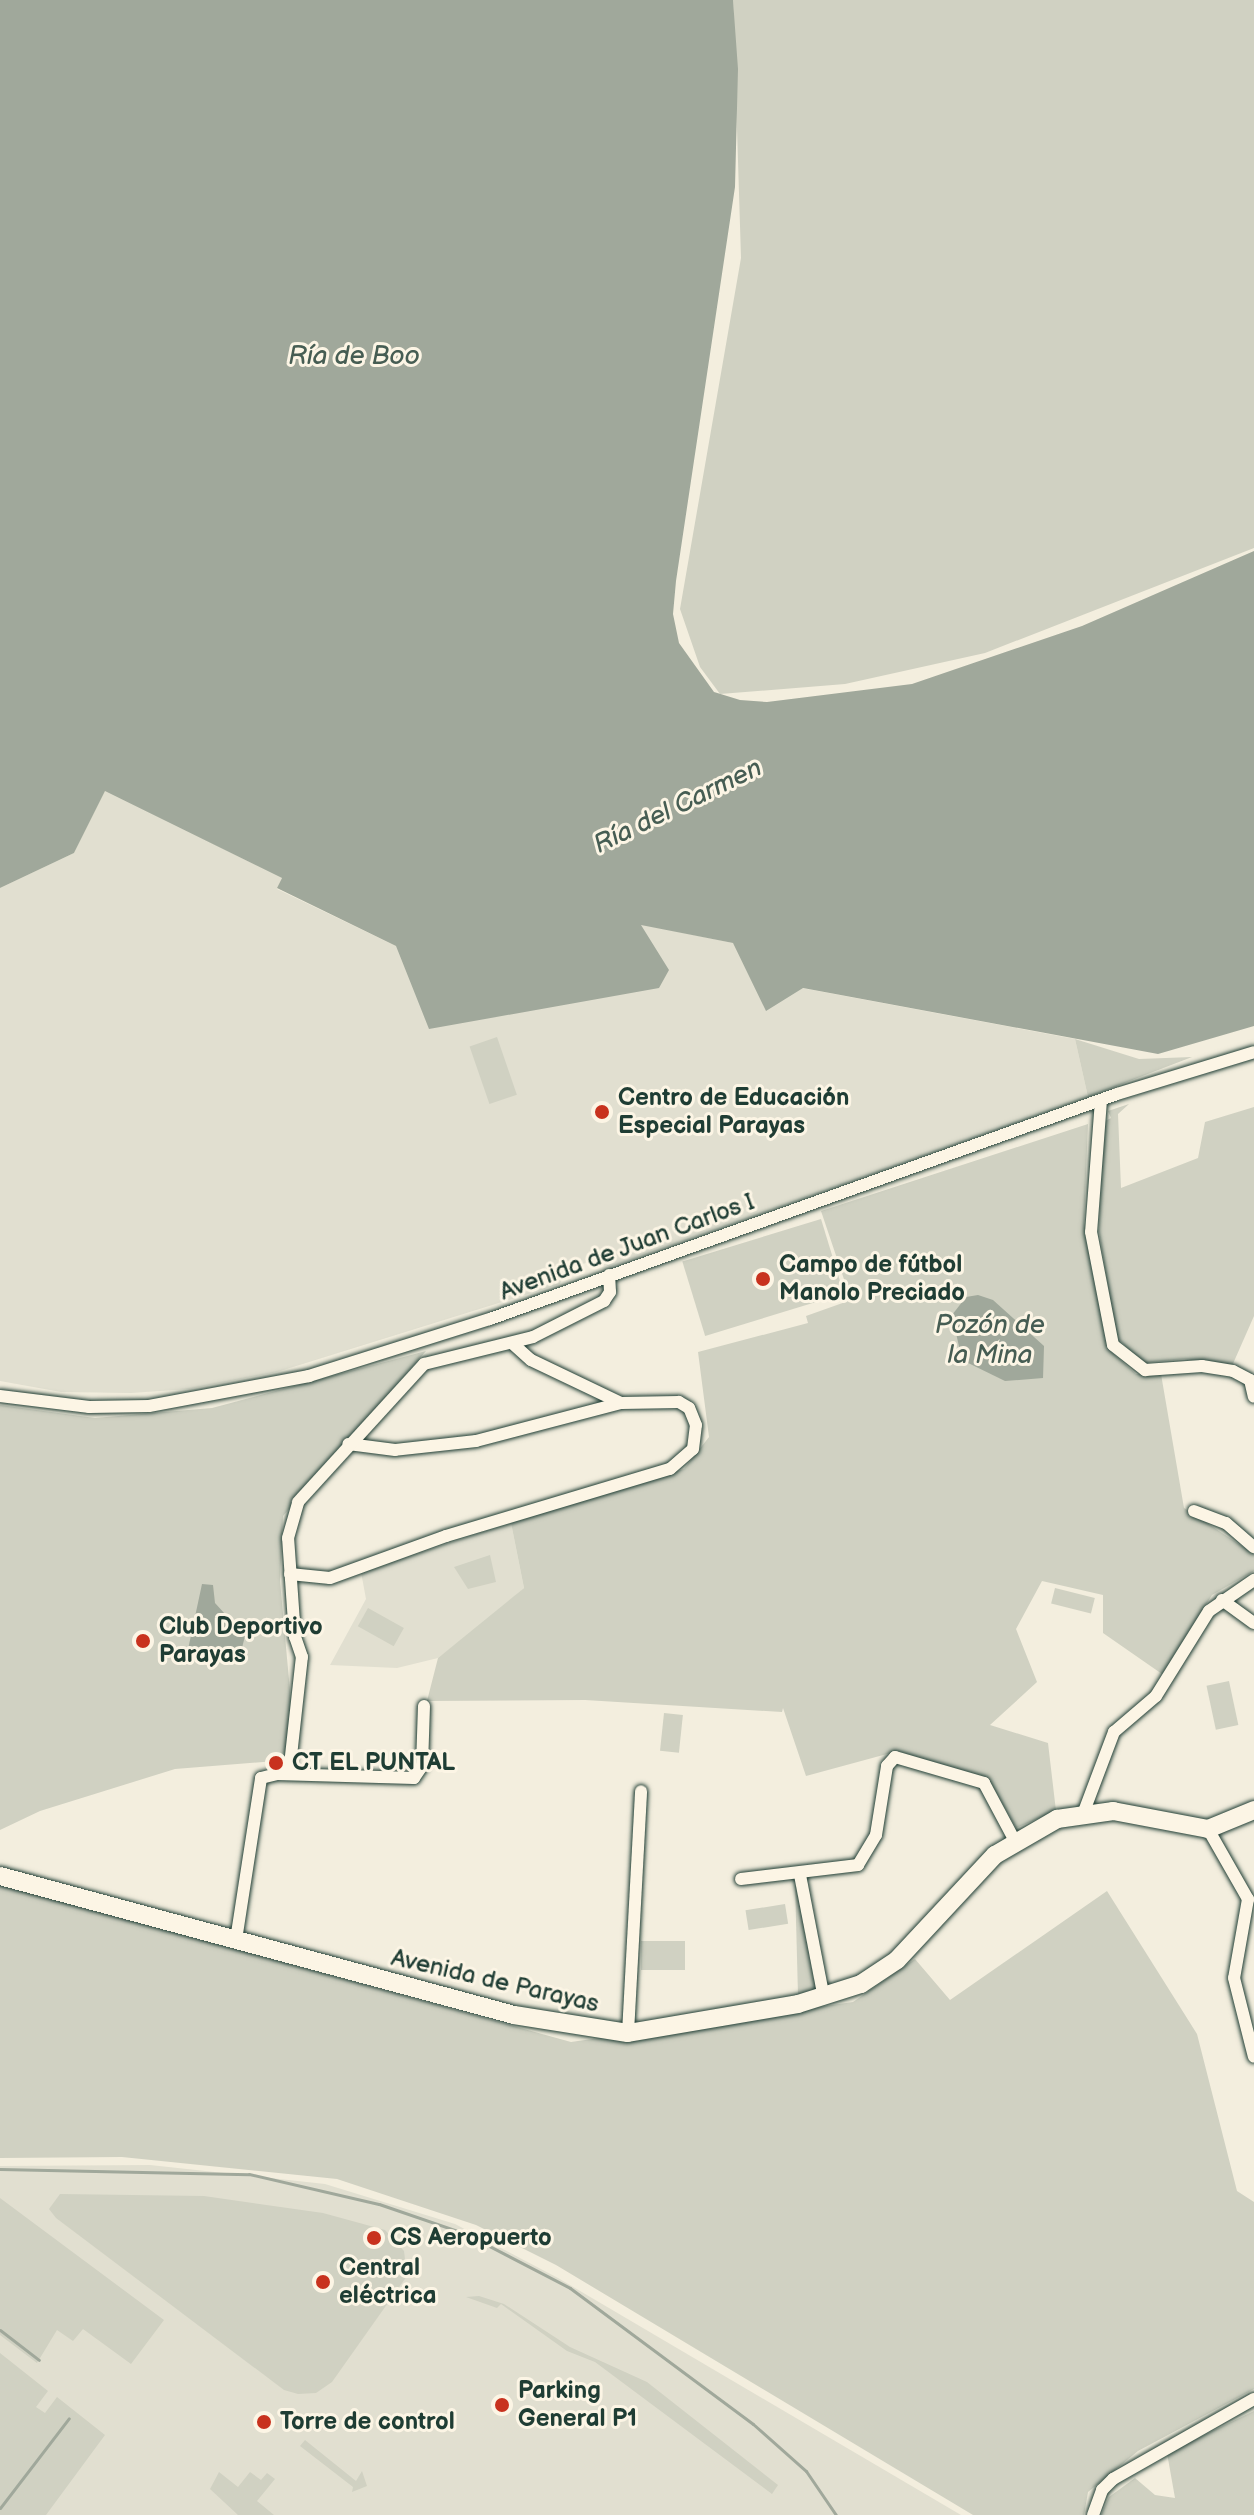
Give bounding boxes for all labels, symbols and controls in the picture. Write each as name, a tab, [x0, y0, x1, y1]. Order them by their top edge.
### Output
water label: Ría de Boo	[288, 341, 420, 373]
water label: Ría del Carmen	[589, 753, 767, 861]
place label: Centro de Educación Especial Parayas	[618, 1084, 849, 1140]
marker: Centro de Educación Especial Parayas	[593, 1103, 611, 1121]
street label: Avenida de Juan Carlos I	[495, 1187, 759, 1307]
place label: Campo de fútbol Manolo Preciado	[779, 1251, 965, 1307]
marker: Campo de fútbol Manolo Preciado	[754, 1270, 772, 1288]
water label: Pozón de la Mina	[935, 1310, 1045, 1372]
place label: Club Deportivo Parayas	[159, 1613, 323, 1669]
marker: Club Deportivo Parayas	[134, 1632, 152, 1650]
place label: CT EL PUNTAL	[292, 1749, 455, 1777]
marker: CT EL PUNTAL	[267, 1754, 285, 1772]
street label: Avenida de Parayas	[388, 1943, 602, 2019]
place label: CS Aeropuerto	[390, 2224, 552, 2252]
marker: CS Aeropuerto	[365, 2229, 383, 2247]
place label: Central eléctrica	[339, 2254, 437, 2310]
marker: Central eléctrica	[314, 2273, 332, 2291]
place label: Parking General P1	[518, 2377, 637, 2433]
marker: Parking General P1	[493, 2396, 511, 2414]
place label: Torre de control	[280, 2408, 455, 2436]
marker: Torre de control	[255, 2413, 273, 2431]

